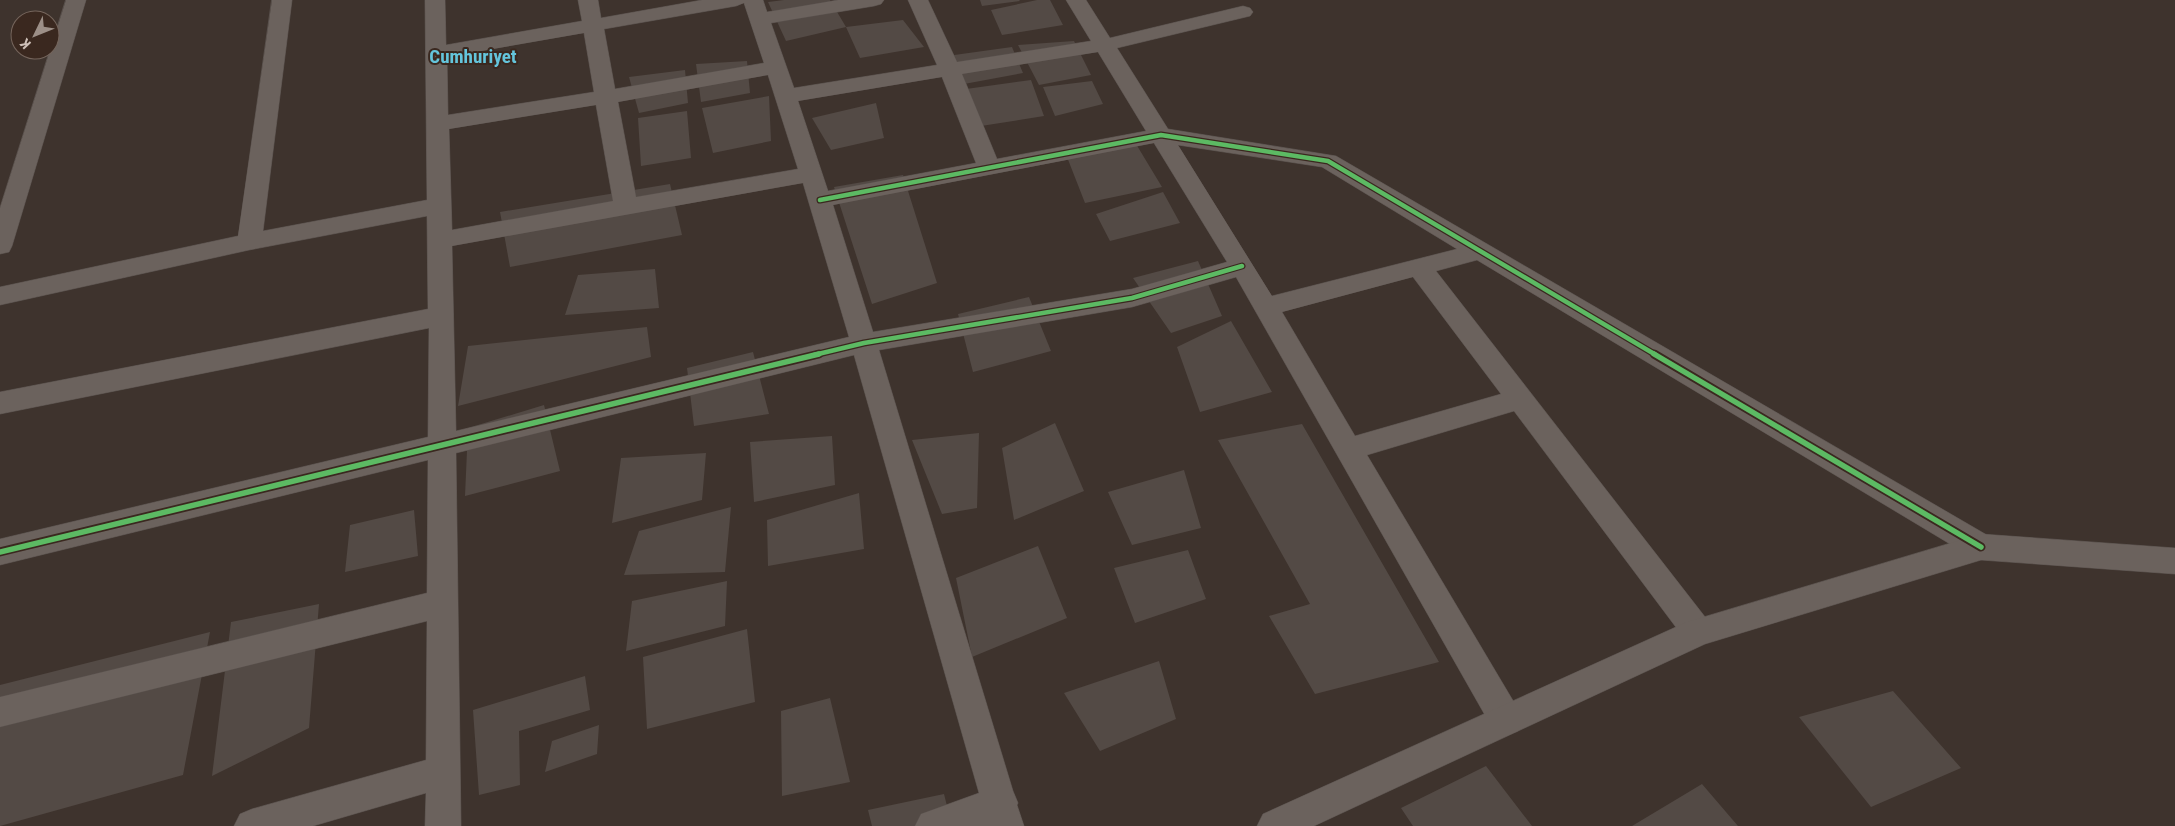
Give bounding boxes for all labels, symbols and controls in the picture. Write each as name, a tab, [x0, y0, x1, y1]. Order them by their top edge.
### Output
north arrow	[10, 10, 60, 60]
text: K	[17, 35, 34, 52]
district label: Cumhuriyet	[429, 45, 517, 68]

